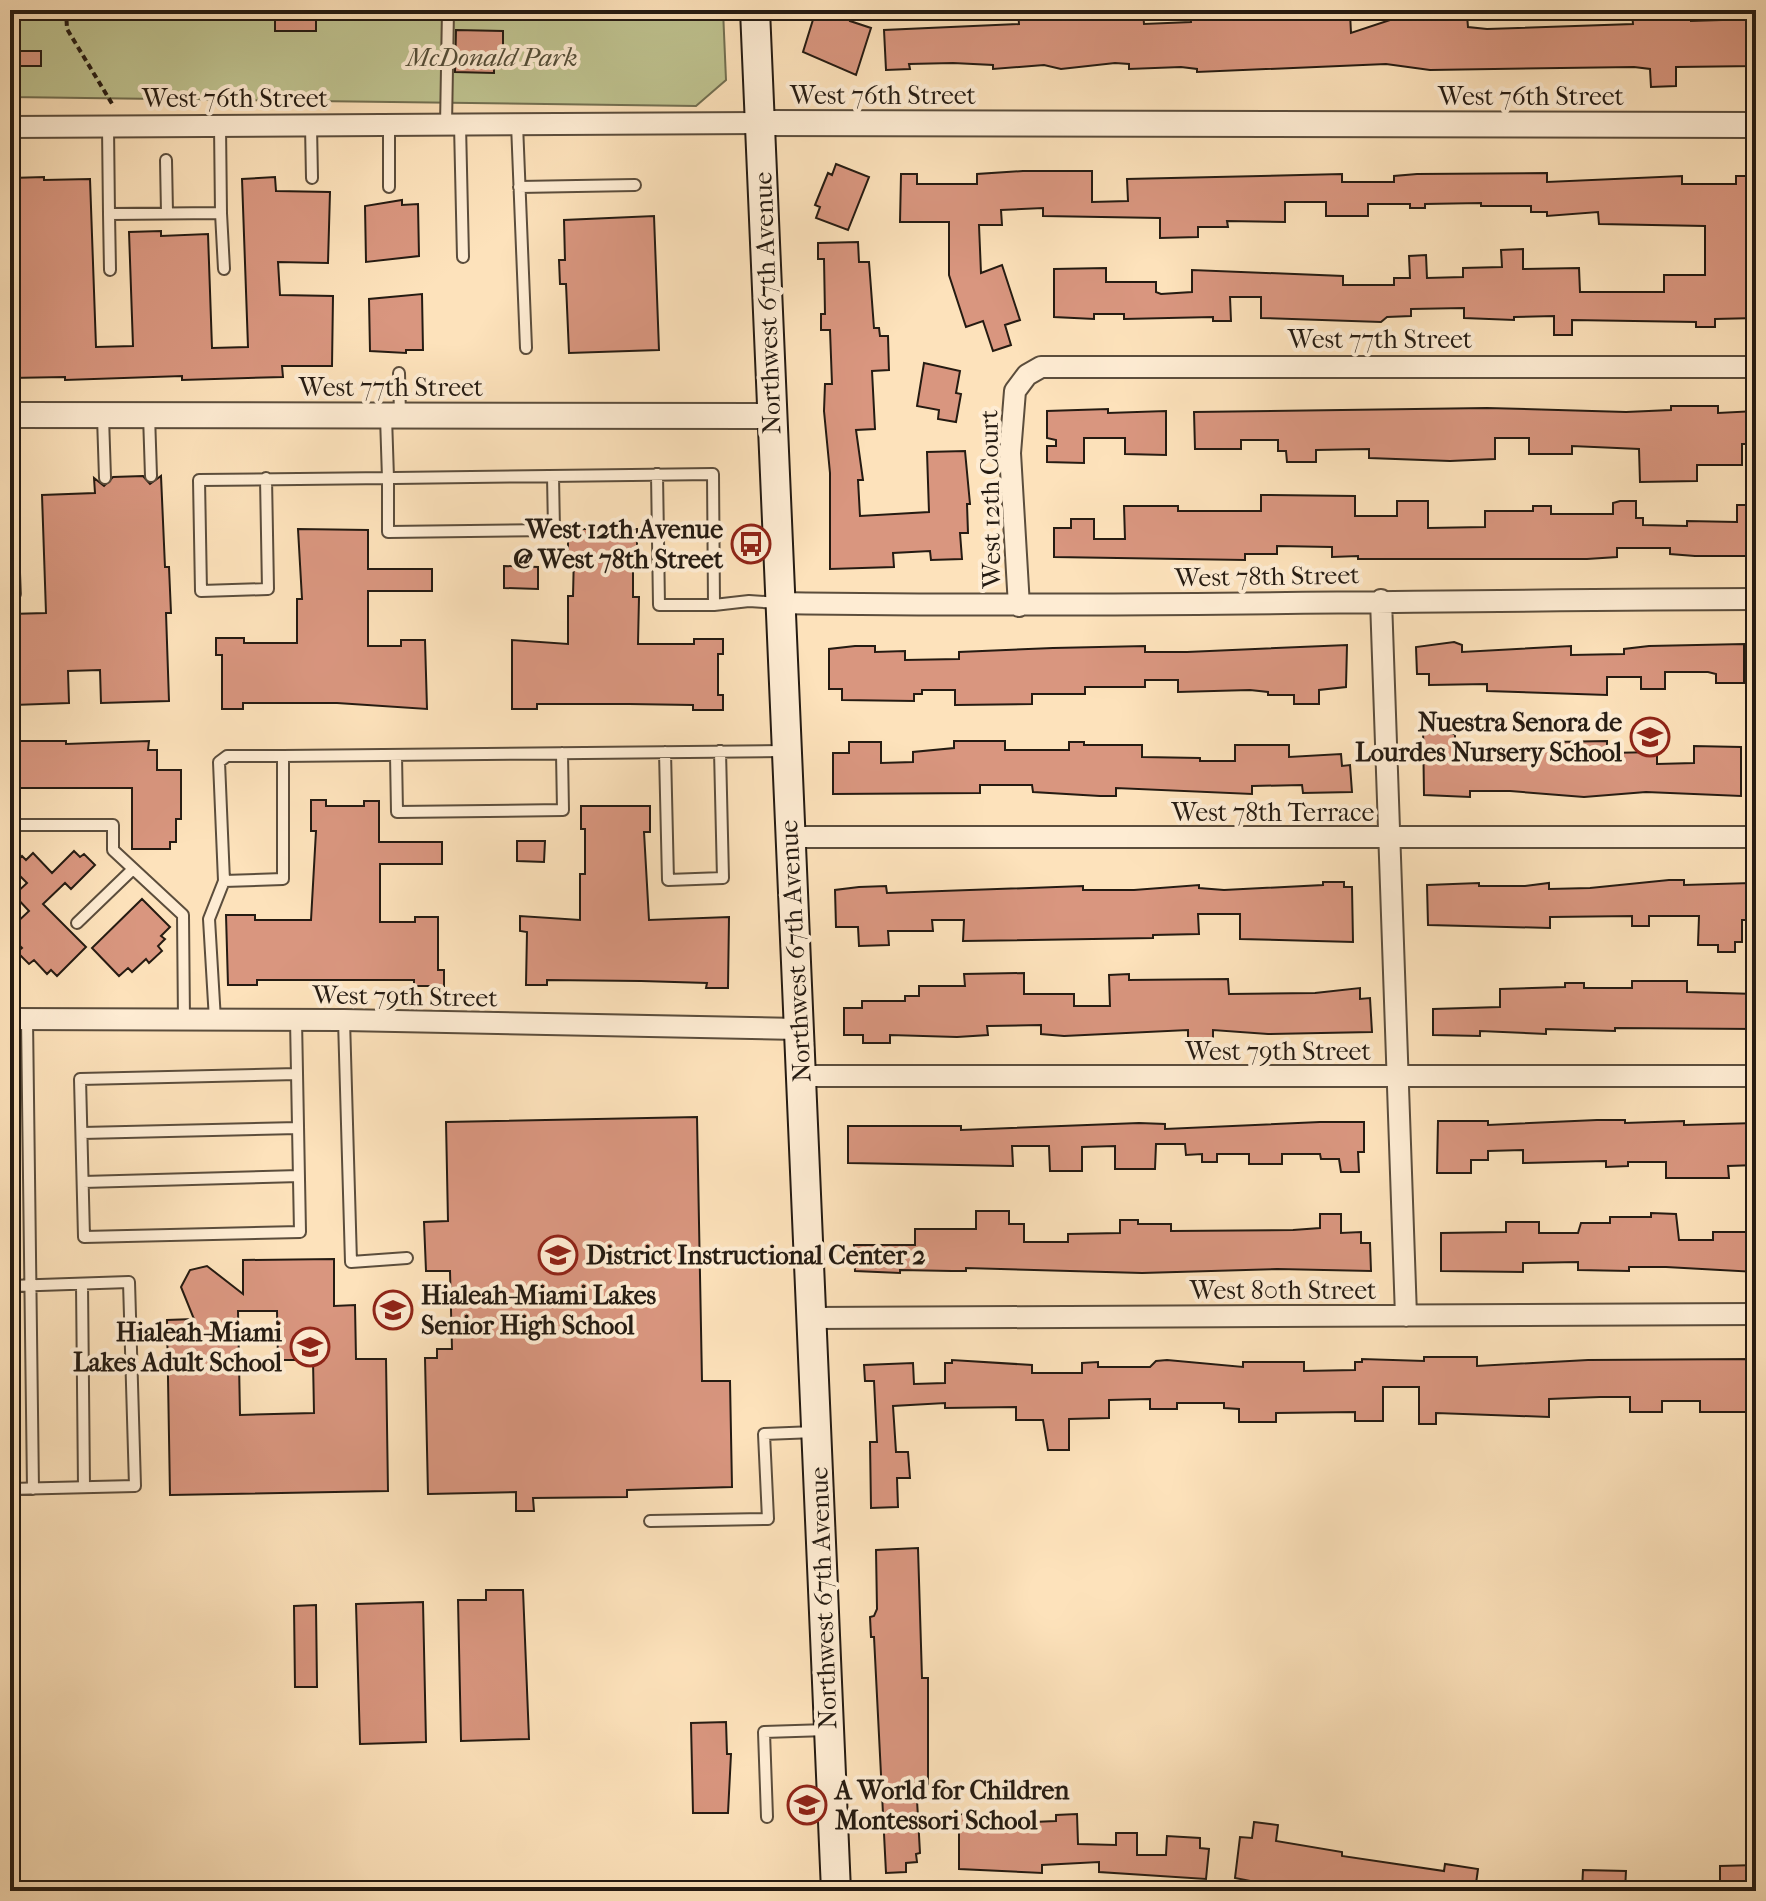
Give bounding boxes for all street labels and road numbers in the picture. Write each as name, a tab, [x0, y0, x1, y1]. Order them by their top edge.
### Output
street label: West 76th Street	[789, 80, 977, 111]
street label: West 76th Street	[1437, 81, 1625, 112]
street label: West 76th Street	[141, 83, 329, 114]
street label: Northwest 67th Avenue	[747, 171, 788, 435]
street label: West 77th Street	[1287, 324, 1473, 355]
street label: West 77th Street	[298, 372, 484, 403]
street label: West 12th Court	[973, 409, 1008, 590]
street label: West 78th Street	[1173, 559, 1360, 594]
street label: West 78th Terrace	[1171, 797, 1375, 828]
street label: Northwest 67th Avenue	[773, 819, 818, 1083]
street label: West 79th Street	[311, 979, 499, 1014]
street label: West 79th Street	[1184, 1036, 1371, 1067]
street label: West 80th Street	[1189, 1275, 1377, 1306]
street label: Northwest 67th Avenue	[803, 1466, 844, 1730]

